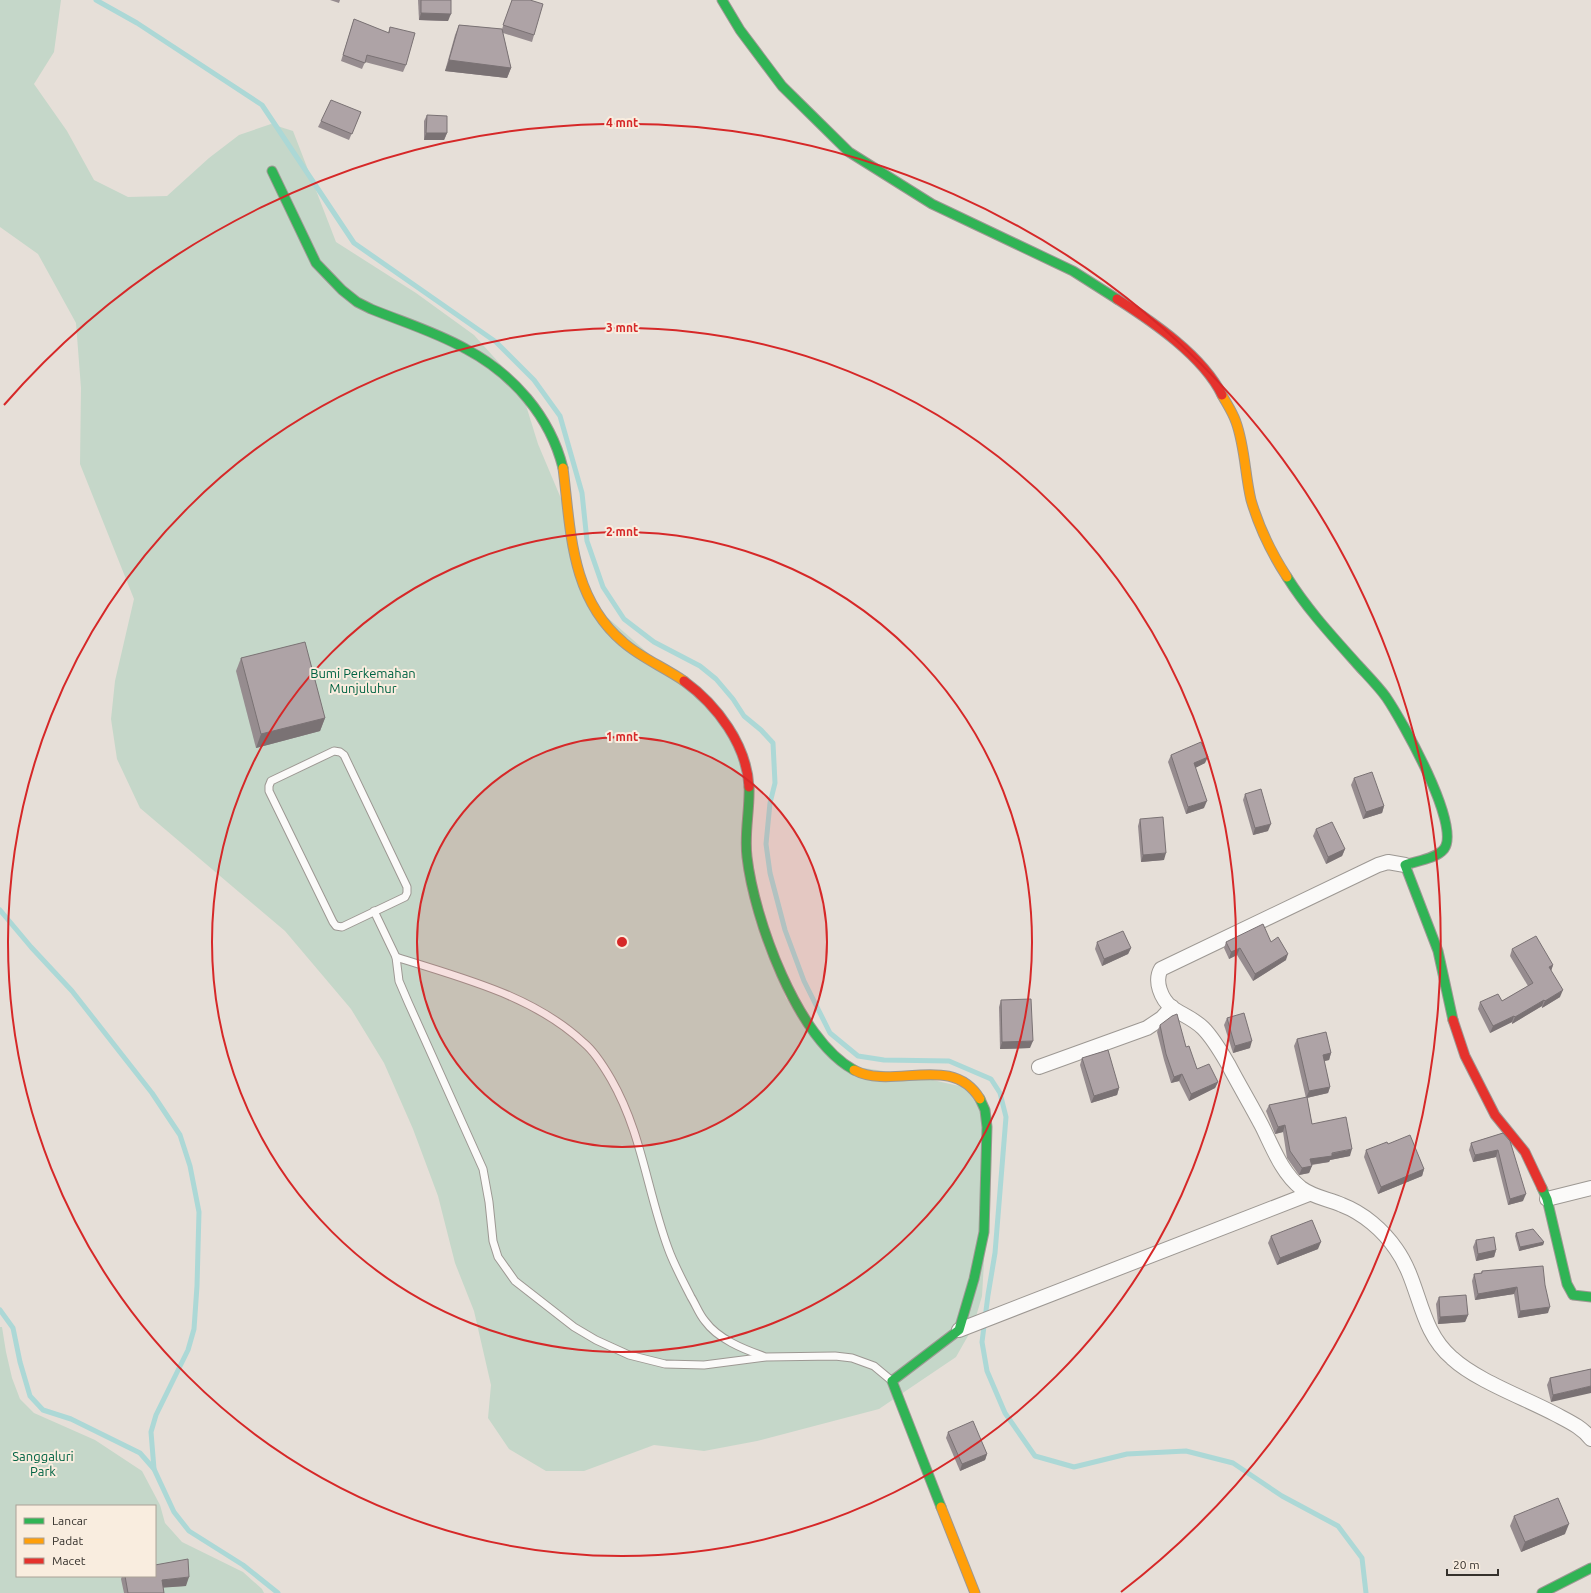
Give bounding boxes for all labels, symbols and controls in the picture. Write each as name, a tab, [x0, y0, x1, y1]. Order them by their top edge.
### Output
text: 4 mnt	[606, 116, 638, 129]
text: 3 mnt	[606, 321, 638, 334]
text: 2 mnt	[606, 525, 638, 538]
park label: Bumi Perkemahan Munjuluhur	[310, 666, 416, 695]
text: 1 mnt	[606, 730, 638, 743]
centre of rings	[615, 935, 629, 949]
park label: Sanggaluri Park	[12, 1449, 74, 1478]
legend	[16, 1505, 156, 1577]
text: Lancar	[52, 1514, 88, 1527]
text: Padat	[52, 1534, 83, 1547]
scale bar	[1447, 1551, 1498, 1577]
text: Macet	[52, 1554, 86, 1567]
text: 20 m	[1453, 1558, 1480, 1571]

